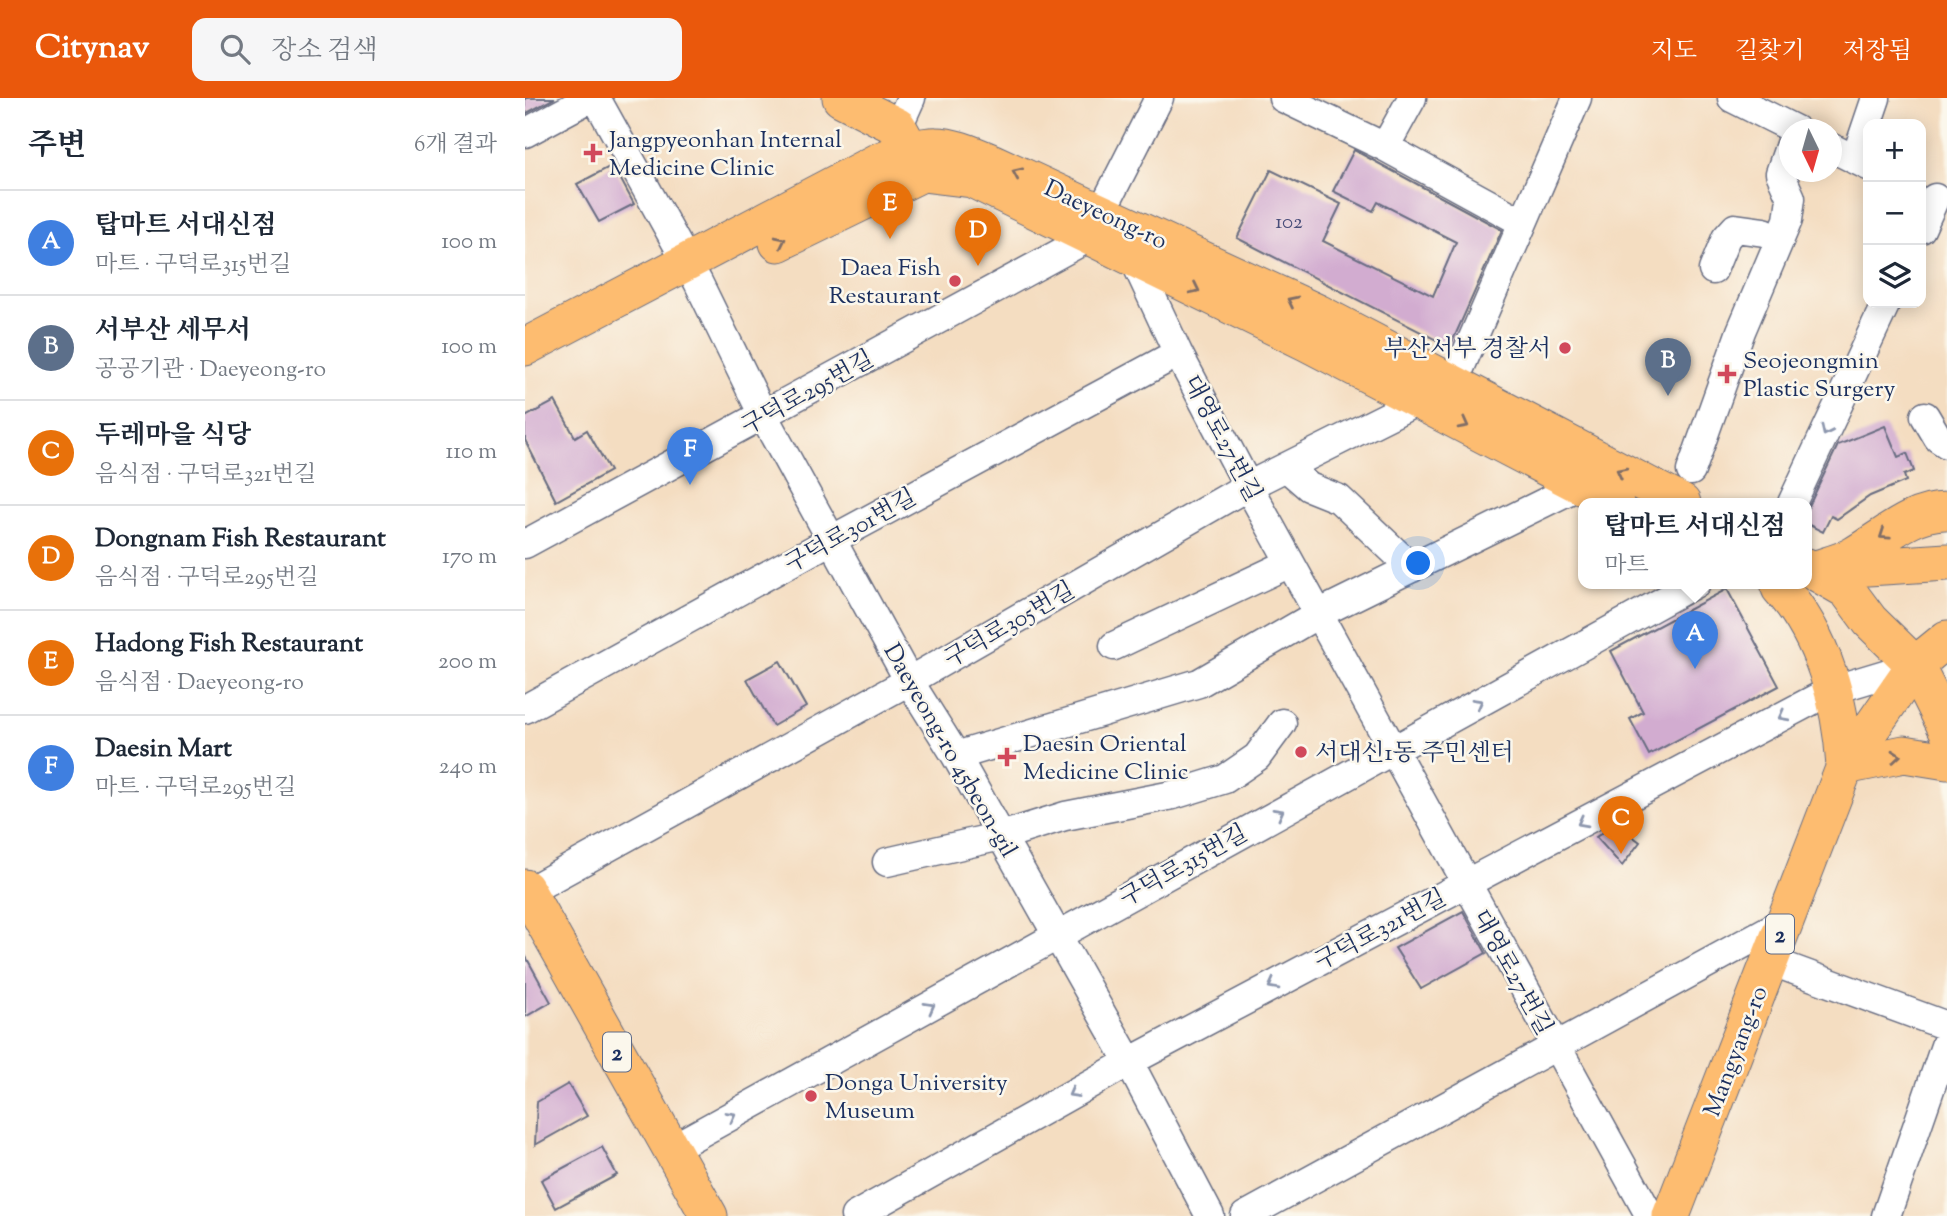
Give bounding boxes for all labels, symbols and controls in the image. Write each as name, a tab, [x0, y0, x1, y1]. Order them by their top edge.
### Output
search box	[192, 18, 682, 81]
text: Citynav	[35, 25, 150, 73]
icon: search	[216, 30, 254, 68]
text: 장소 검색	[272, 33, 378, 70]
text: 지도	[1651, 35, 1697, 69]
text: 길찾기	[1735, 35, 1804, 69]
text: 저장됨	[1842, 35, 1912, 69]
north arrow	[1779, 119, 1842, 182]
map controls	[1863, 119, 1926, 308]
button: +	[1863, 119, 1926, 182]
place label: Jangpyeonhan Internal Medicine Clinic	[607, 124, 842, 186]
text: 주변	[28, 125, 86, 168]
text: 6개 결과	[414, 129, 497, 162]
marker: Jangpyeonhan Internal Medicine Clinic	[583, 143, 603, 163]
one-way arrow	[1012, 168, 1024, 182]
street label: Daeyeong-ro	[1038, 172, 1172, 259]
pin: E	[867, 181, 913, 239]
button: −	[1863, 182, 1926, 245]
text: 탑마트 서대신점	[95, 208, 276, 245]
pin: D	[955, 208, 1001, 266]
house number: 102	[1275, 208, 1303, 238]
text: A	[42, 226, 60, 259]
text: 100 m	[441, 226, 497, 259]
one-way arrow	[774, 235, 786, 249]
button: layers	[1863, 245, 1926, 308]
text: 마트 · 구덕로315번길	[95, 249, 291, 282]
place label: Daea Fish Restaurant	[829, 252, 941, 314]
marker: Daea Fish Restaurant	[947, 273, 963, 289]
one-way arrow	[1188, 280, 1200, 294]
one-way arrow	[1287, 295, 1299, 309]
text: 서부산 세무서	[95, 313, 251, 350]
text: B	[44, 331, 58, 364]
text: 100 m	[441, 331, 497, 364]
place label: 부산서부 경찰서	[1384, 333, 1551, 367]
pin: B	[1645, 338, 1691, 396]
marker: 부산서부 경찰서	[1557, 340, 1573, 356]
street label: 구덕로295번길	[735, 343, 881, 444]
place label: Seojeongmin Plastic Surgery	[1743, 345, 1895, 407]
text: 공공기관 · Daeyeong-ro	[95, 354, 326, 387]
marker: Seojeongmin Plastic Surgery	[1717, 364, 1737, 384]
street label: 대영로27번길	[1174, 370, 1269, 508]
one-way arrow	[1457, 415, 1469, 429]
text: 두레마을 식당	[95, 418, 251, 455]
one-way arrow	[1820, 424, 1834, 436]
pin: F	[667, 427, 713, 485]
text: C	[42, 436, 60, 469]
text: 110 m	[446, 436, 497, 469]
text: 음식점 · 구덕로321번길	[95, 459, 316, 492]
one-way arrow	[1616, 467, 1628, 481]
street label: 구덕로301번길	[779, 481, 923, 582]
popup	[1578, 498, 1812, 589]
text: 탑마트 서대신점	[1604, 509, 1786, 546]
text: Dongnam Fish Restaurant	[95, 521, 386, 558]
one-way arrow	[1879, 527, 1892, 539]
text: D	[42, 541, 60, 574]
text: 170 m	[442, 541, 497, 574]
your location	[1401, 546, 1435, 580]
text: 마트	[1604, 550, 1649, 583]
text: 음식점 · 구덕로295번길	[95, 562, 318, 595]
street label: 구덕로305번길	[938, 574, 1082, 677]
pin: A	[1672, 611, 1718, 669]
text: Hadong Fish Restaurant	[95, 626, 363, 663]
street label: Daeyeong-ro 45beon-gil	[874, 638, 1025, 865]
text: E	[44, 646, 58, 679]
text: 200 m	[438, 646, 497, 679]
text: 음식점 · Daeyeong-ro	[95, 667, 304, 700]
one-way arrow	[1471, 698, 1483, 711]
one-way arrow	[1778, 707, 1791, 721]
place label: Daesin Oriental Medicine Clinic	[1023, 728, 1189, 790]
text: Daesin Mart	[95, 731, 232, 768]
place label: 서대신1동 주민센터	[1315, 737, 1514, 771]
marker: 서대신1동 주민센터	[1293, 744, 1309, 760]
marker: Daesin Oriental Medicine Clinic	[997, 747, 1017, 767]
one-way arrow	[1891, 749, 1902, 764]
text: F	[45, 751, 57, 784]
text: 240 m	[439, 751, 497, 784]
text: 마트 · 구덕로295번길	[95, 772, 296, 805]
pin: C	[1598, 796, 1644, 854]
one-way arrow	[1272, 807, 1284, 821]
one-way arrow	[1577, 814, 1589, 827]
street label: 구덕로315번길	[1114, 817, 1254, 916]
street label: 구덕로321번길	[1309, 882, 1453, 980]
street label: 대영로27번길	[1463, 904, 1560, 1042]
road number: 2	[1766, 914, 1794, 954]
one-way arrow	[1268, 977, 1280, 991]
street label: Mangyang-ro	[1696, 981, 1777, 1122]
one-way arrow	[923, 1001, 935, 1015]
road number: 2	[603, 1032, 631, 1071]
place label: Donga University Museum	[825, 1067, 1008, 1129]
one-way arrow	[1067, 1085, 1080, 1098]
marker: Donga University Museum	[803, 1088, 819, 1104]
one-way arrow	[724, 1111, 736, 1124]

